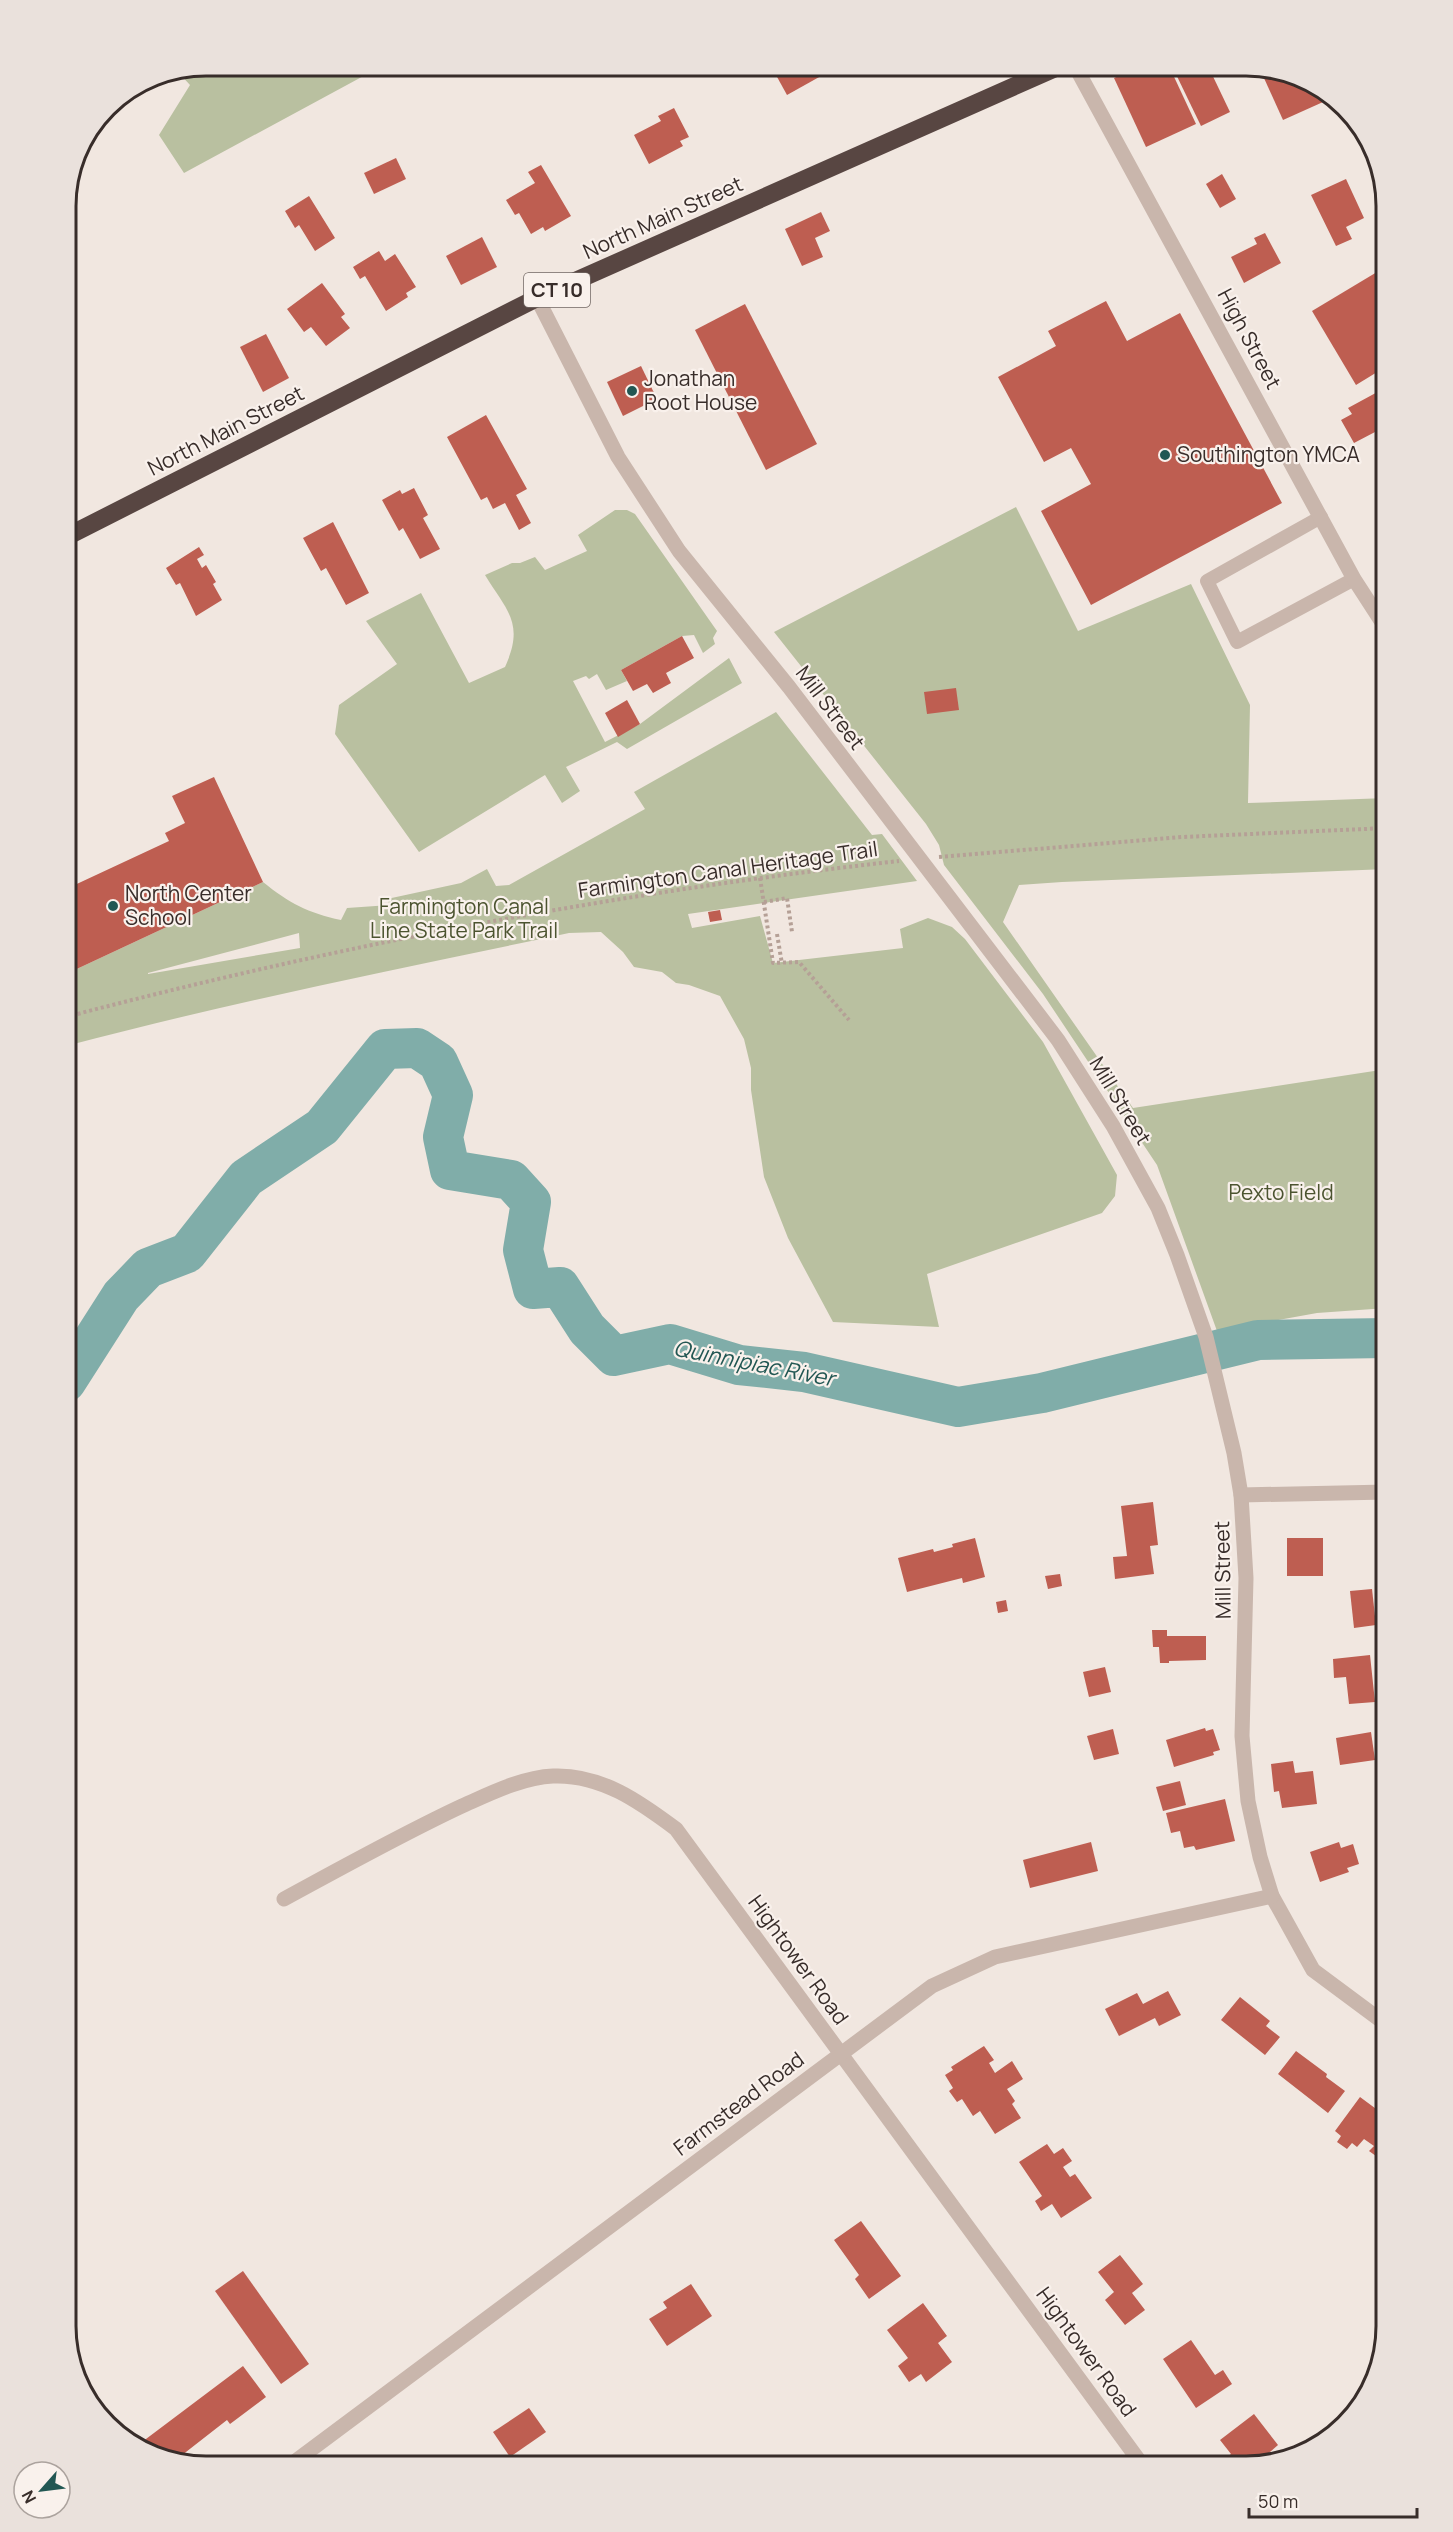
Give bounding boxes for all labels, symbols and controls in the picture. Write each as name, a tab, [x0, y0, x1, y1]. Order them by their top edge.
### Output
street label: North Main Street	[578, 169, 747, 265]
road number: CT 10	[524, 273, 590, 307]
street label: High Street	[1212, 283, 1288, 394]
place label: Jonathan Root House	[644, 364, 757, 416]
street label: North Main Street	[143, 379, 309, 482]
marker: Jonathan Root House	[625, 384, 639, 398]
place label: Southington YMCA	[1177, 440, 1360, 468]
marker: Southington YMCA	[1158, 448, 1172, 462]
street label: Mill Street	[790, 660, 872, 755]
street label: Farmington Canal Heritage Trail	[576, 834, 879, 904]
place label: North Center School	[125, 879, 252, 931]
park label: Farmington Canal Line State Park Trail	[370, 892, 558, 944]
marker: North Center School	[106, 899, 120, 913]
street label: Mill Street	[1084, 1051, 1158, 1150]
park label: Pexto Field	[1228, 1178, 1334, 1206]
water label: Quinnipiac River	[671, 1333, 840, 1394]
street label: Mill Street	[1207, 1521, 1237, 1619]
street label: Hightower Road	[742, 1889, 855, 2030]
street label: Farmstead Road	[668, 2045, 809, 2161]
street label: Hightower Road	[1030, 2281, 1143, 2422]
north arrow	[12, 2460, 72, 2520]
scale bar	[1249, 2481, 1417, 2519]
text: N	[16, 2487, 41, 2507]
text: 50 m	[1258, 2489, 1298, 2513]

